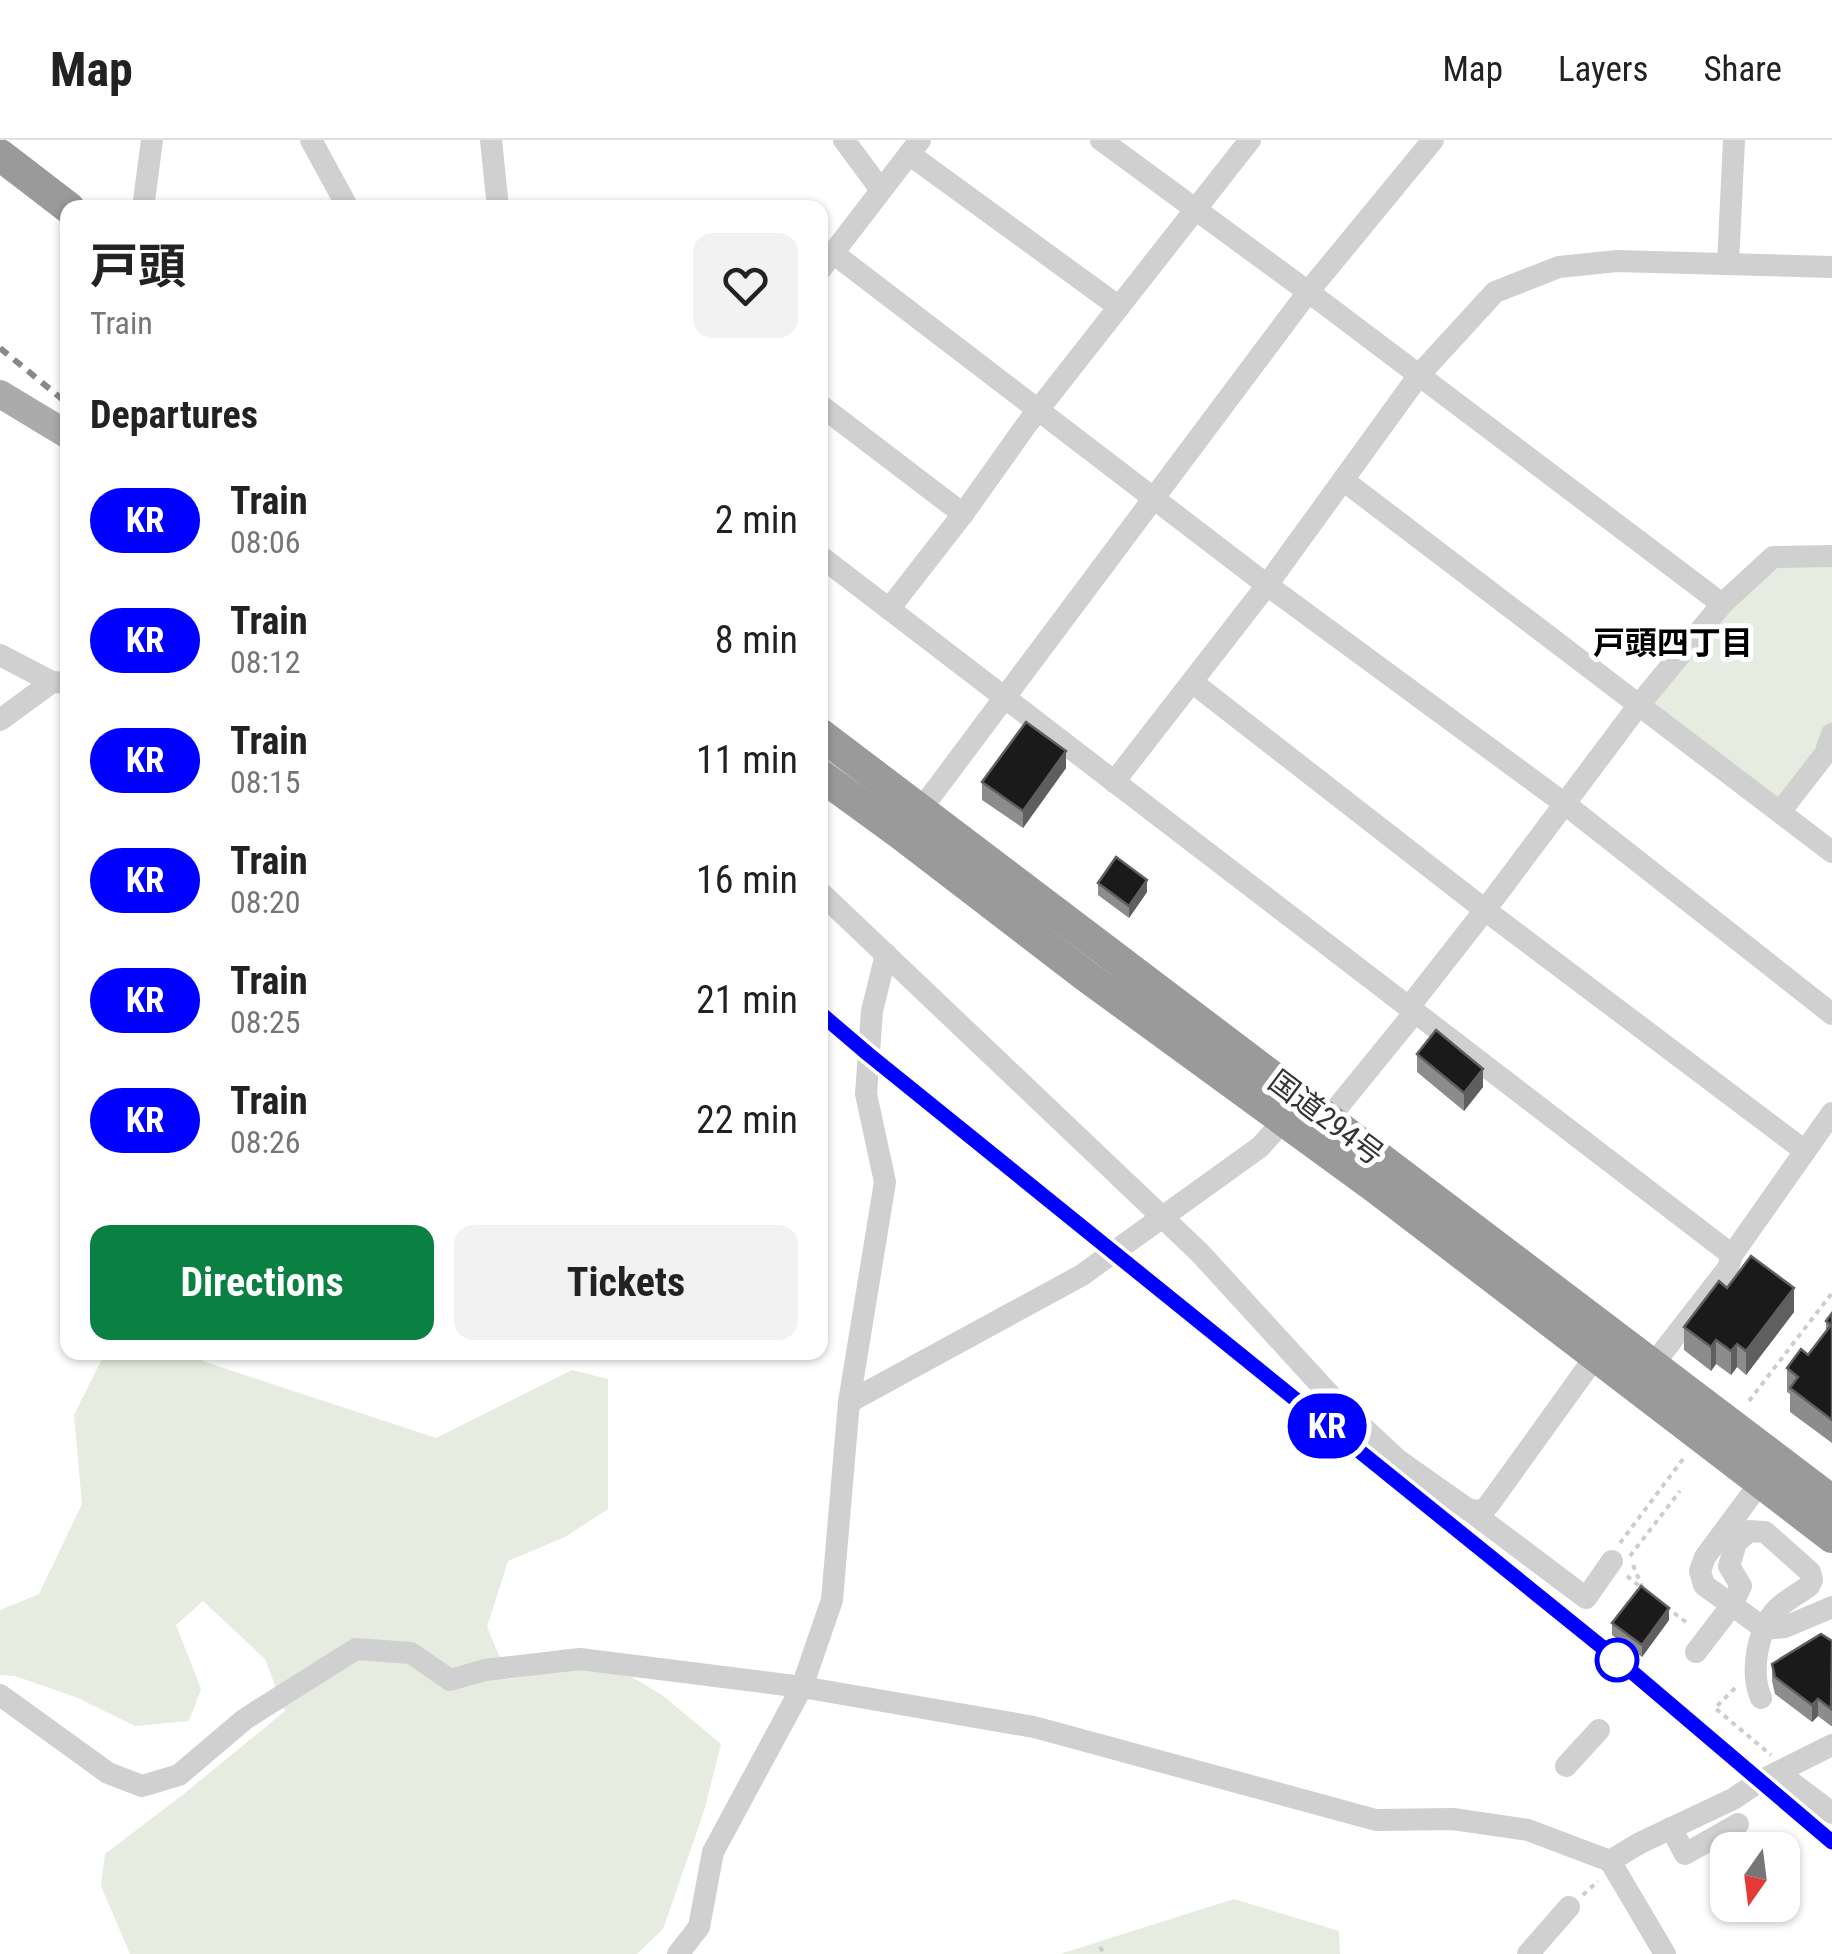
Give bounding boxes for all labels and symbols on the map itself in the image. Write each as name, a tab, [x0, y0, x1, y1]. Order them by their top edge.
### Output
district label: 戸頭四丁目	[1593, 624, 1753, 662]
street label: 国道294号	[1262, 1063, 1391, 1172]
line badge: KR	[1282, 1394, 1372, 1458]
unlabelled marker	[1596, 1639, 1638, 1681]
north arrow	[1710, 1832, 1800, 1922]

